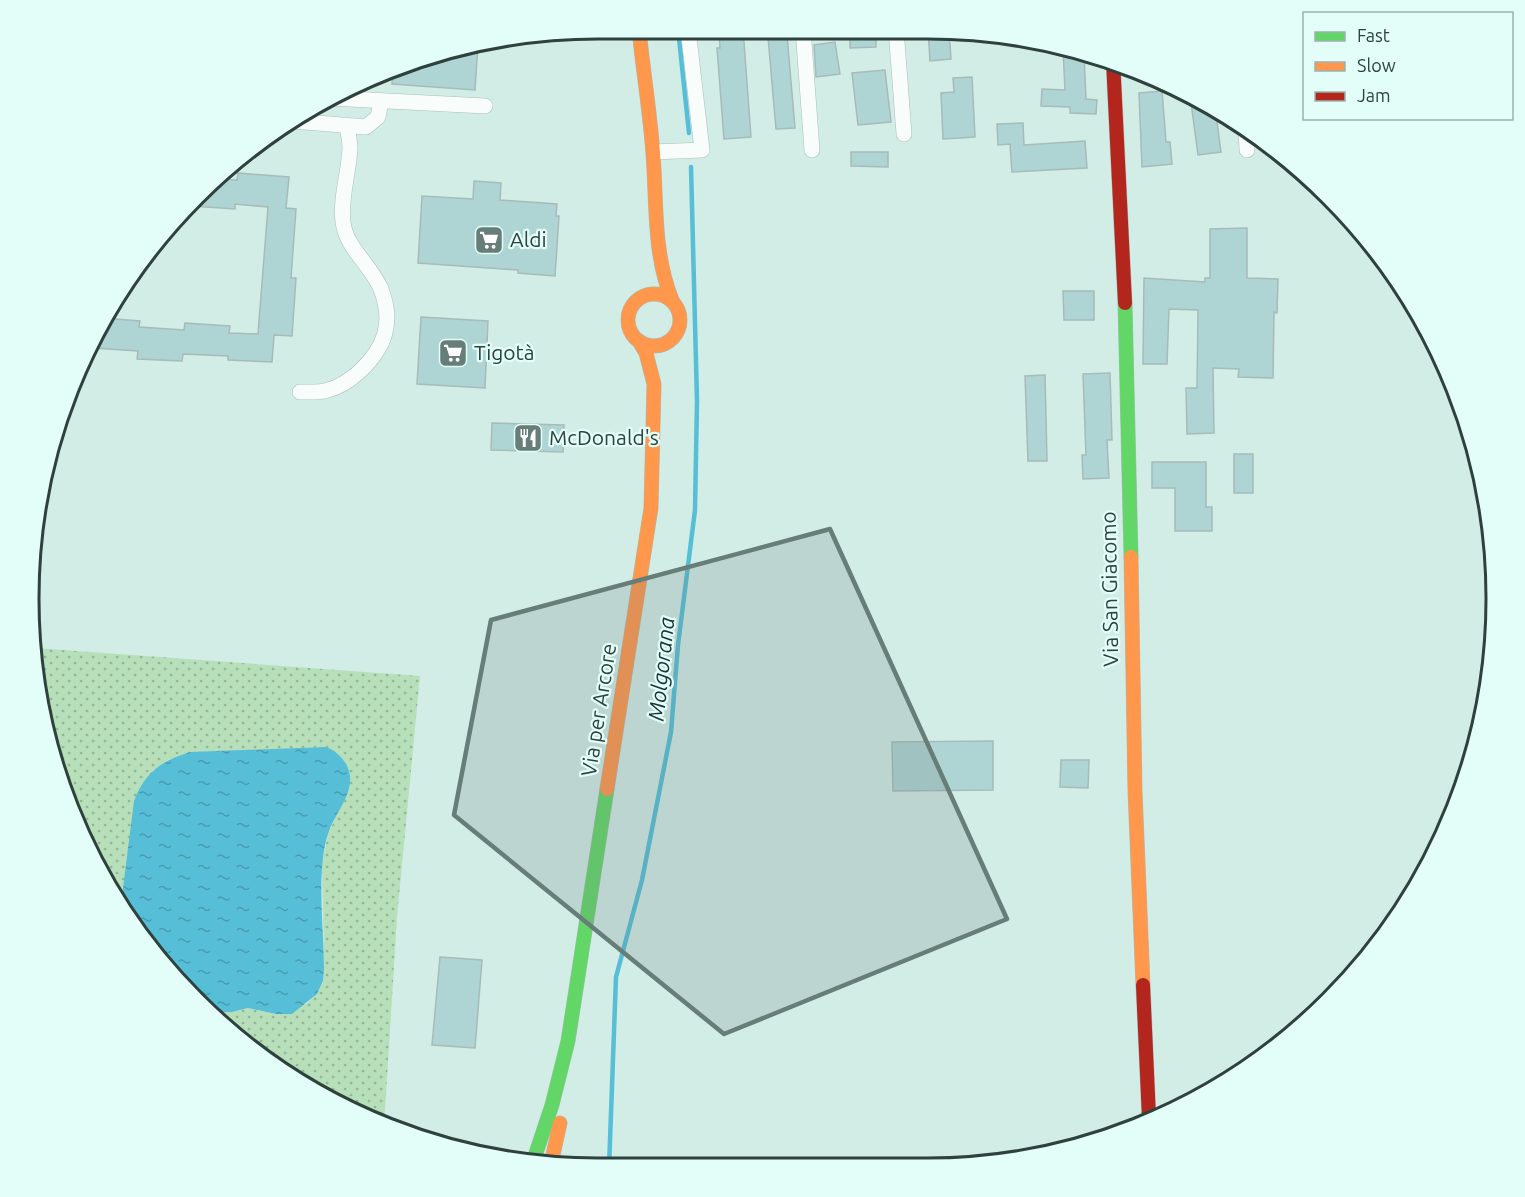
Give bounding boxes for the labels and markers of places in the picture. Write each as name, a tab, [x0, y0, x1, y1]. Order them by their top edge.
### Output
supermarket icon: Aldi	[473, 224, 505, 256]
place label: Aldi	[510, 227, 547, 251]
supermarket icon: Tigotà	[437, 337, 469, 369]
place label: Tigotà	[474, 340, 535, 364]
restaurant icon: McDonald's	[512, 422, 544, 454]
place label: McDonald's	[549, 425, 659, 449]

